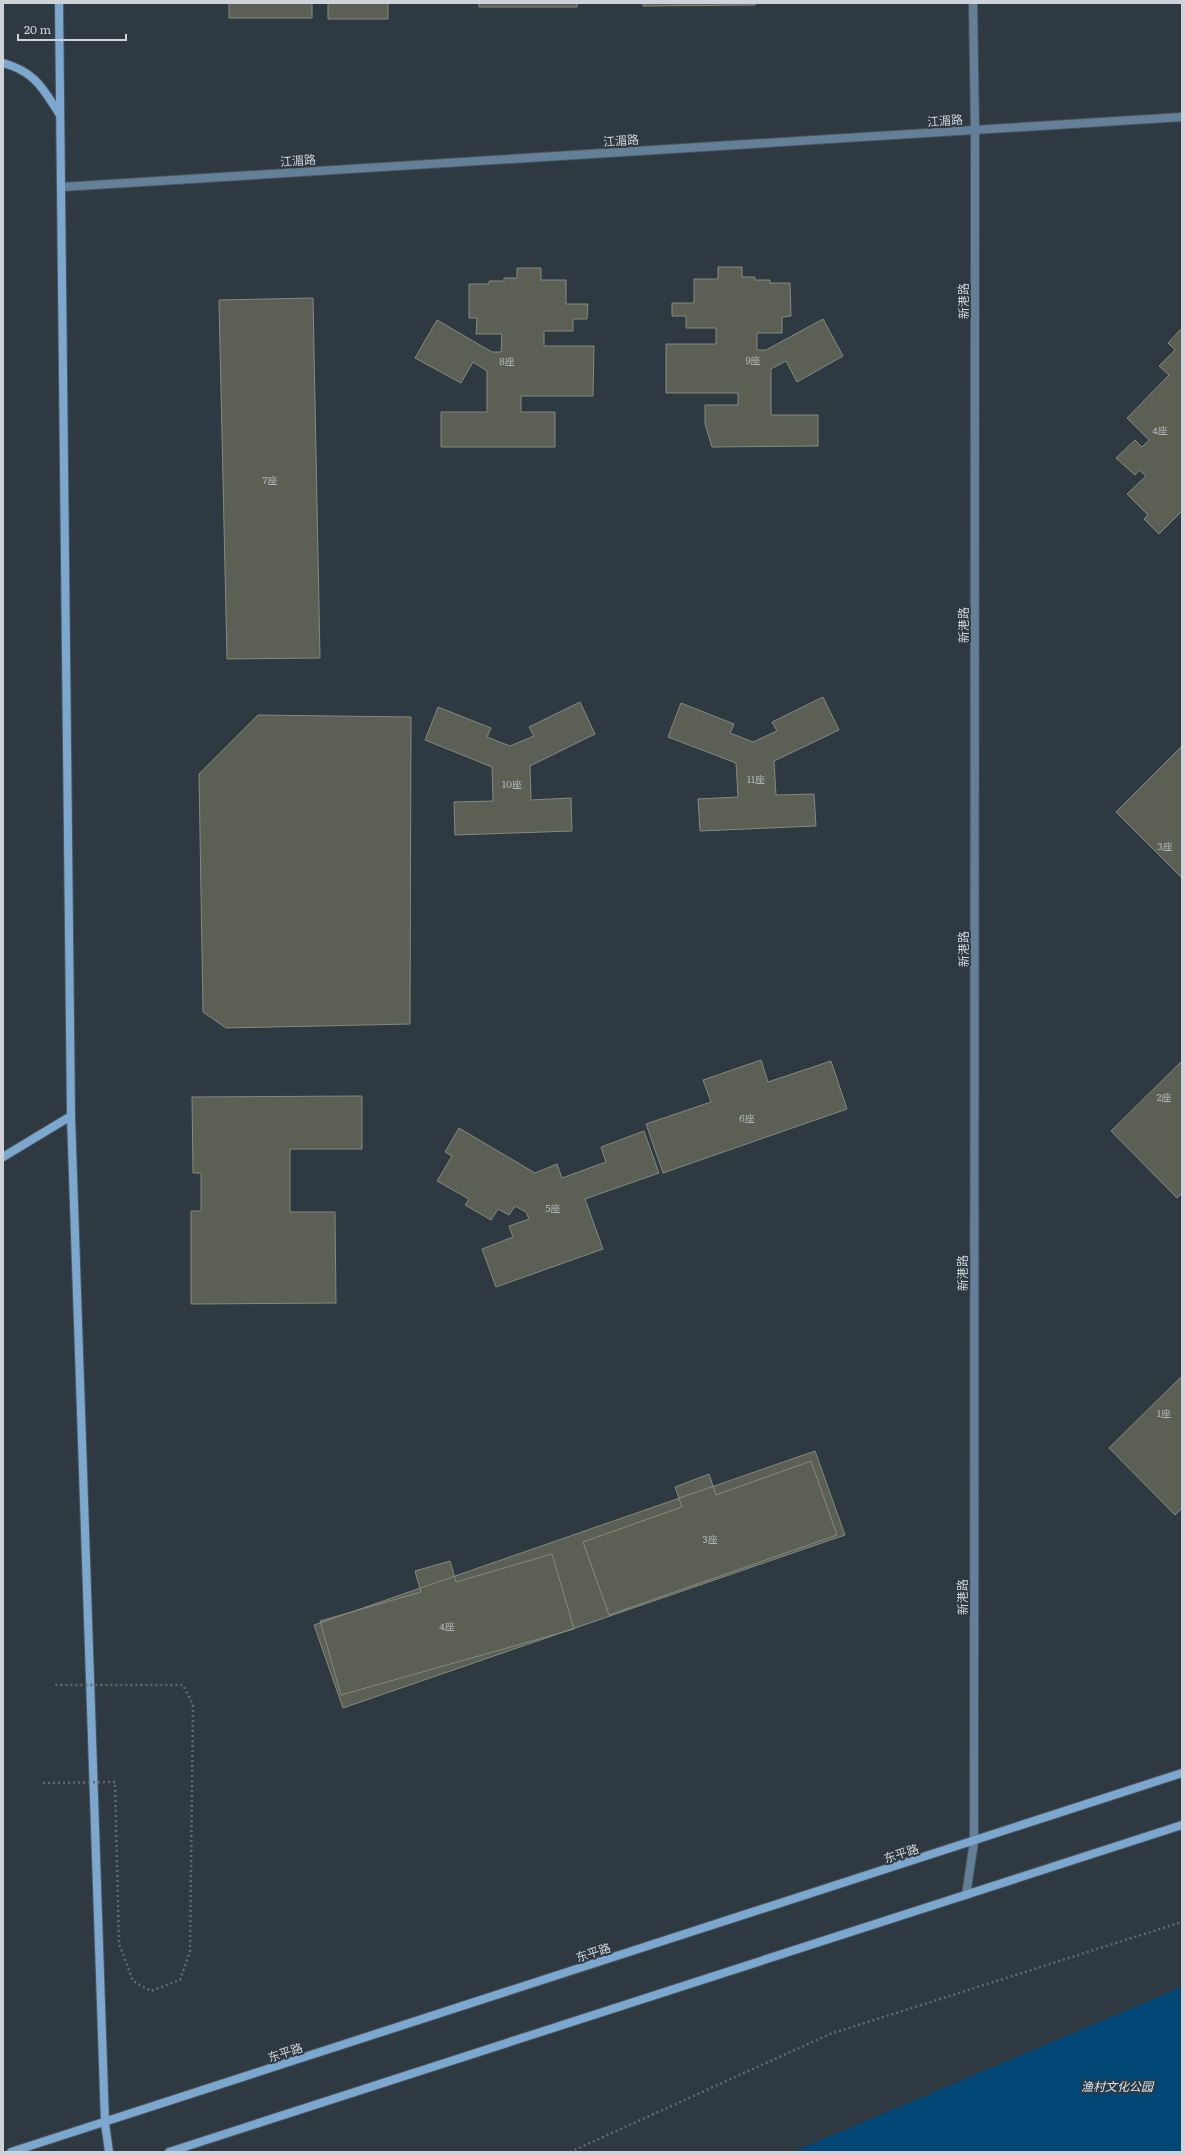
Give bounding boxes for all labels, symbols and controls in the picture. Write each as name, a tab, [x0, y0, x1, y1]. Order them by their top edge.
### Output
scale bar	[18, 16, 126, 42]
text: 20 m	[24, 20, 51, 38]
street label: 江湄路	[926, 110, 964, 130]
street label: 江湄路	[602, 130, 640, 150]
street label: 江湄路	[279, 150, 317, 170]
street label: 新港路	[954, 283, 972, 319]
house number: 9座	[745, 352, 761, 367]
house number: 8座	[499, 353, 515, 368]
house number: 4座	[1152, 422, 1168, 437]
house number: 7座	[262, 472, 278, 487]
street label: 新港路	[954, 607, 972, 643]
house number: 11座	[747, 771, 765, 786]
house number: 10座	[502, 776, 522, 791]
house number: 3座	[1157, 838, 1173, 853]
street label: 新港路	[954, 931, 972, 967]
house number: 2座	[1156, 1089, 1172, 1104]
house number: 6座	[739, 1110, 755, 1125]
house number: 5座	[545, 1200, 561, 1215]
street label: 新港路	[953, 1255, 971, 1291]
house number: 1座	[1157, 1405, 1171, 1420]
house number: 3座	[702, 1531, 718, 1546]
street label: 新港路	[953, 1579, 971, 1615]
house number: 4座	[439, 1618, 455, 1633]
street label: 东平路	[881, 1839, 921, 1867]
street label: 东平路	[573, 1938, 613, 1966]
street label: 东平路	[265, 2038, 305, 2066]
park label: 渔村文化公园	[1081, 2077, 1155, 2095]

